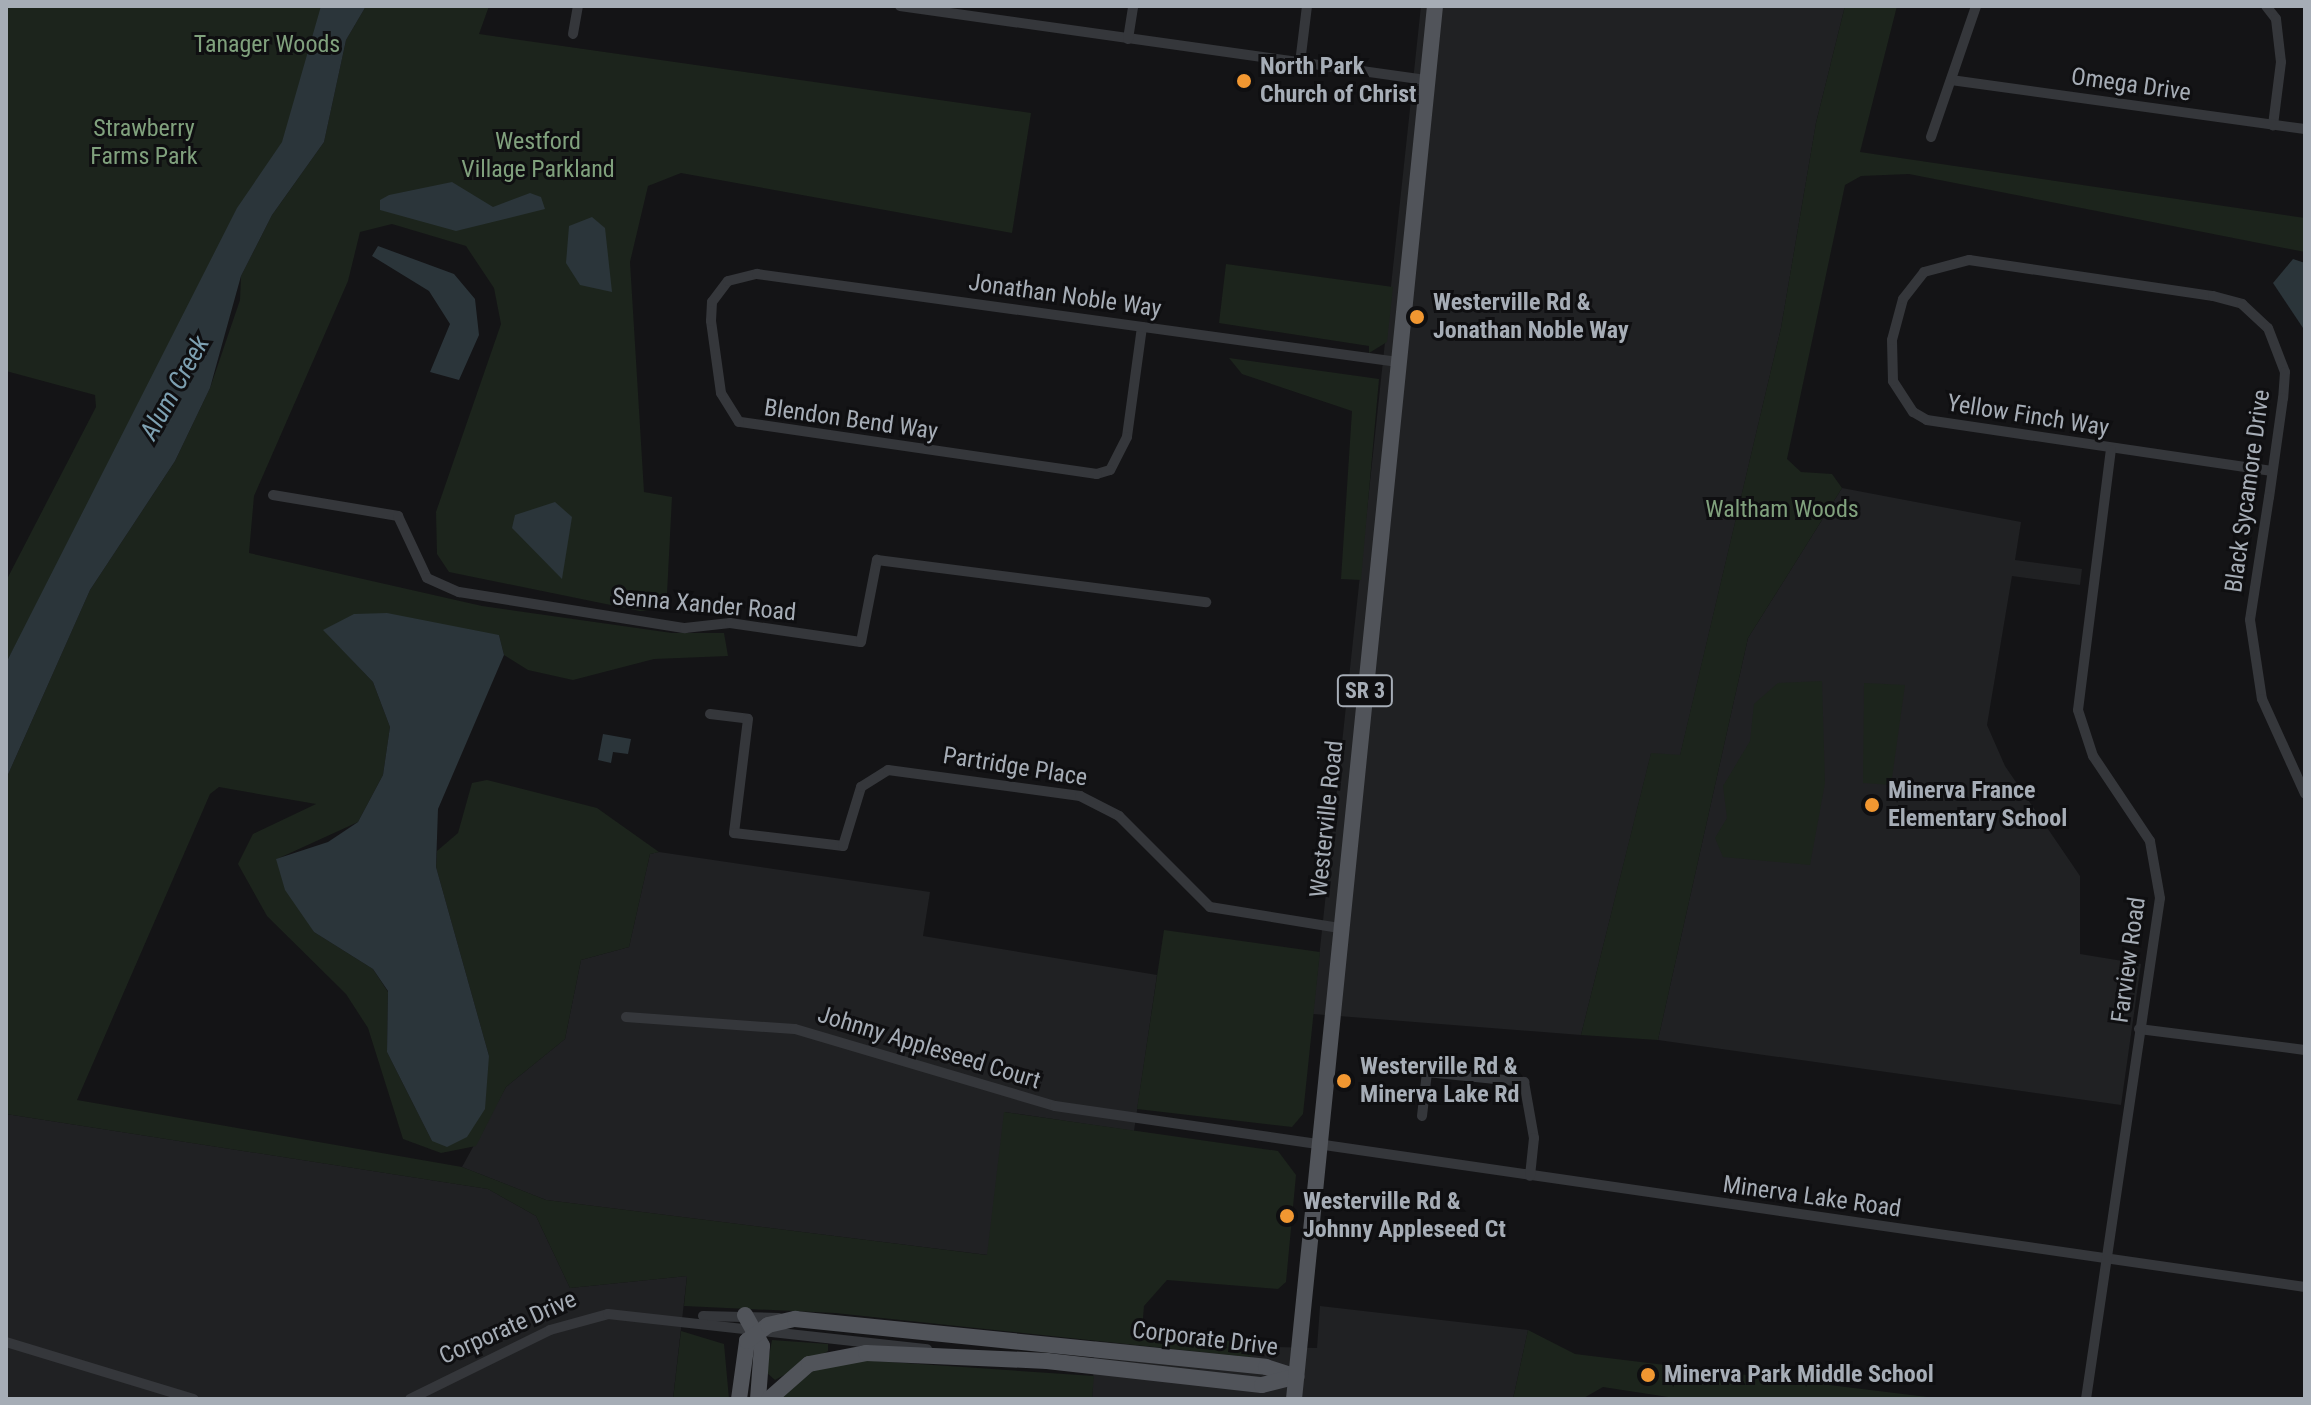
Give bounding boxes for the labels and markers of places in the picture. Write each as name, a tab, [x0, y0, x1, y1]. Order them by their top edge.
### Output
place label: North Park Church of Christ	[1260, 53, 1416, 109]
marker: North Park Church of Christ	[1235, 72, 1253, 90]
place label: Westerville Rd & Jonathan Noble Way	[1433, 289, 1629, 345]
marker: Westerville Rd & Jonathan Noble Way	[1408, 308, 1426, 326]
place label: Minerva France Elementary School	[1888, 777, 2067, 833]
marker: Minerva France Elementary School	[1863, 796, 1881, 814]
place label: Westerville Rd & Minerva Lake Rd	[1360, 1053, 1519, 1109]
marker: Westerville Rd & Minerva Lake Rd	[1335, 1072, 1353, 1090]
place label: Westerville Rd & Johnny Appleseed Ct	[1303, 1188, 1506, 1244]
marker: Westerville Rd & Johnny Appleseed Ct	[1278, 1207, 1296, 1225]
place label: Minerva Park Middle School	[1664, 1361, 1934, 1389]
marker: Minerva Park Middle School	[1639, 1366, 1657, 1384]

